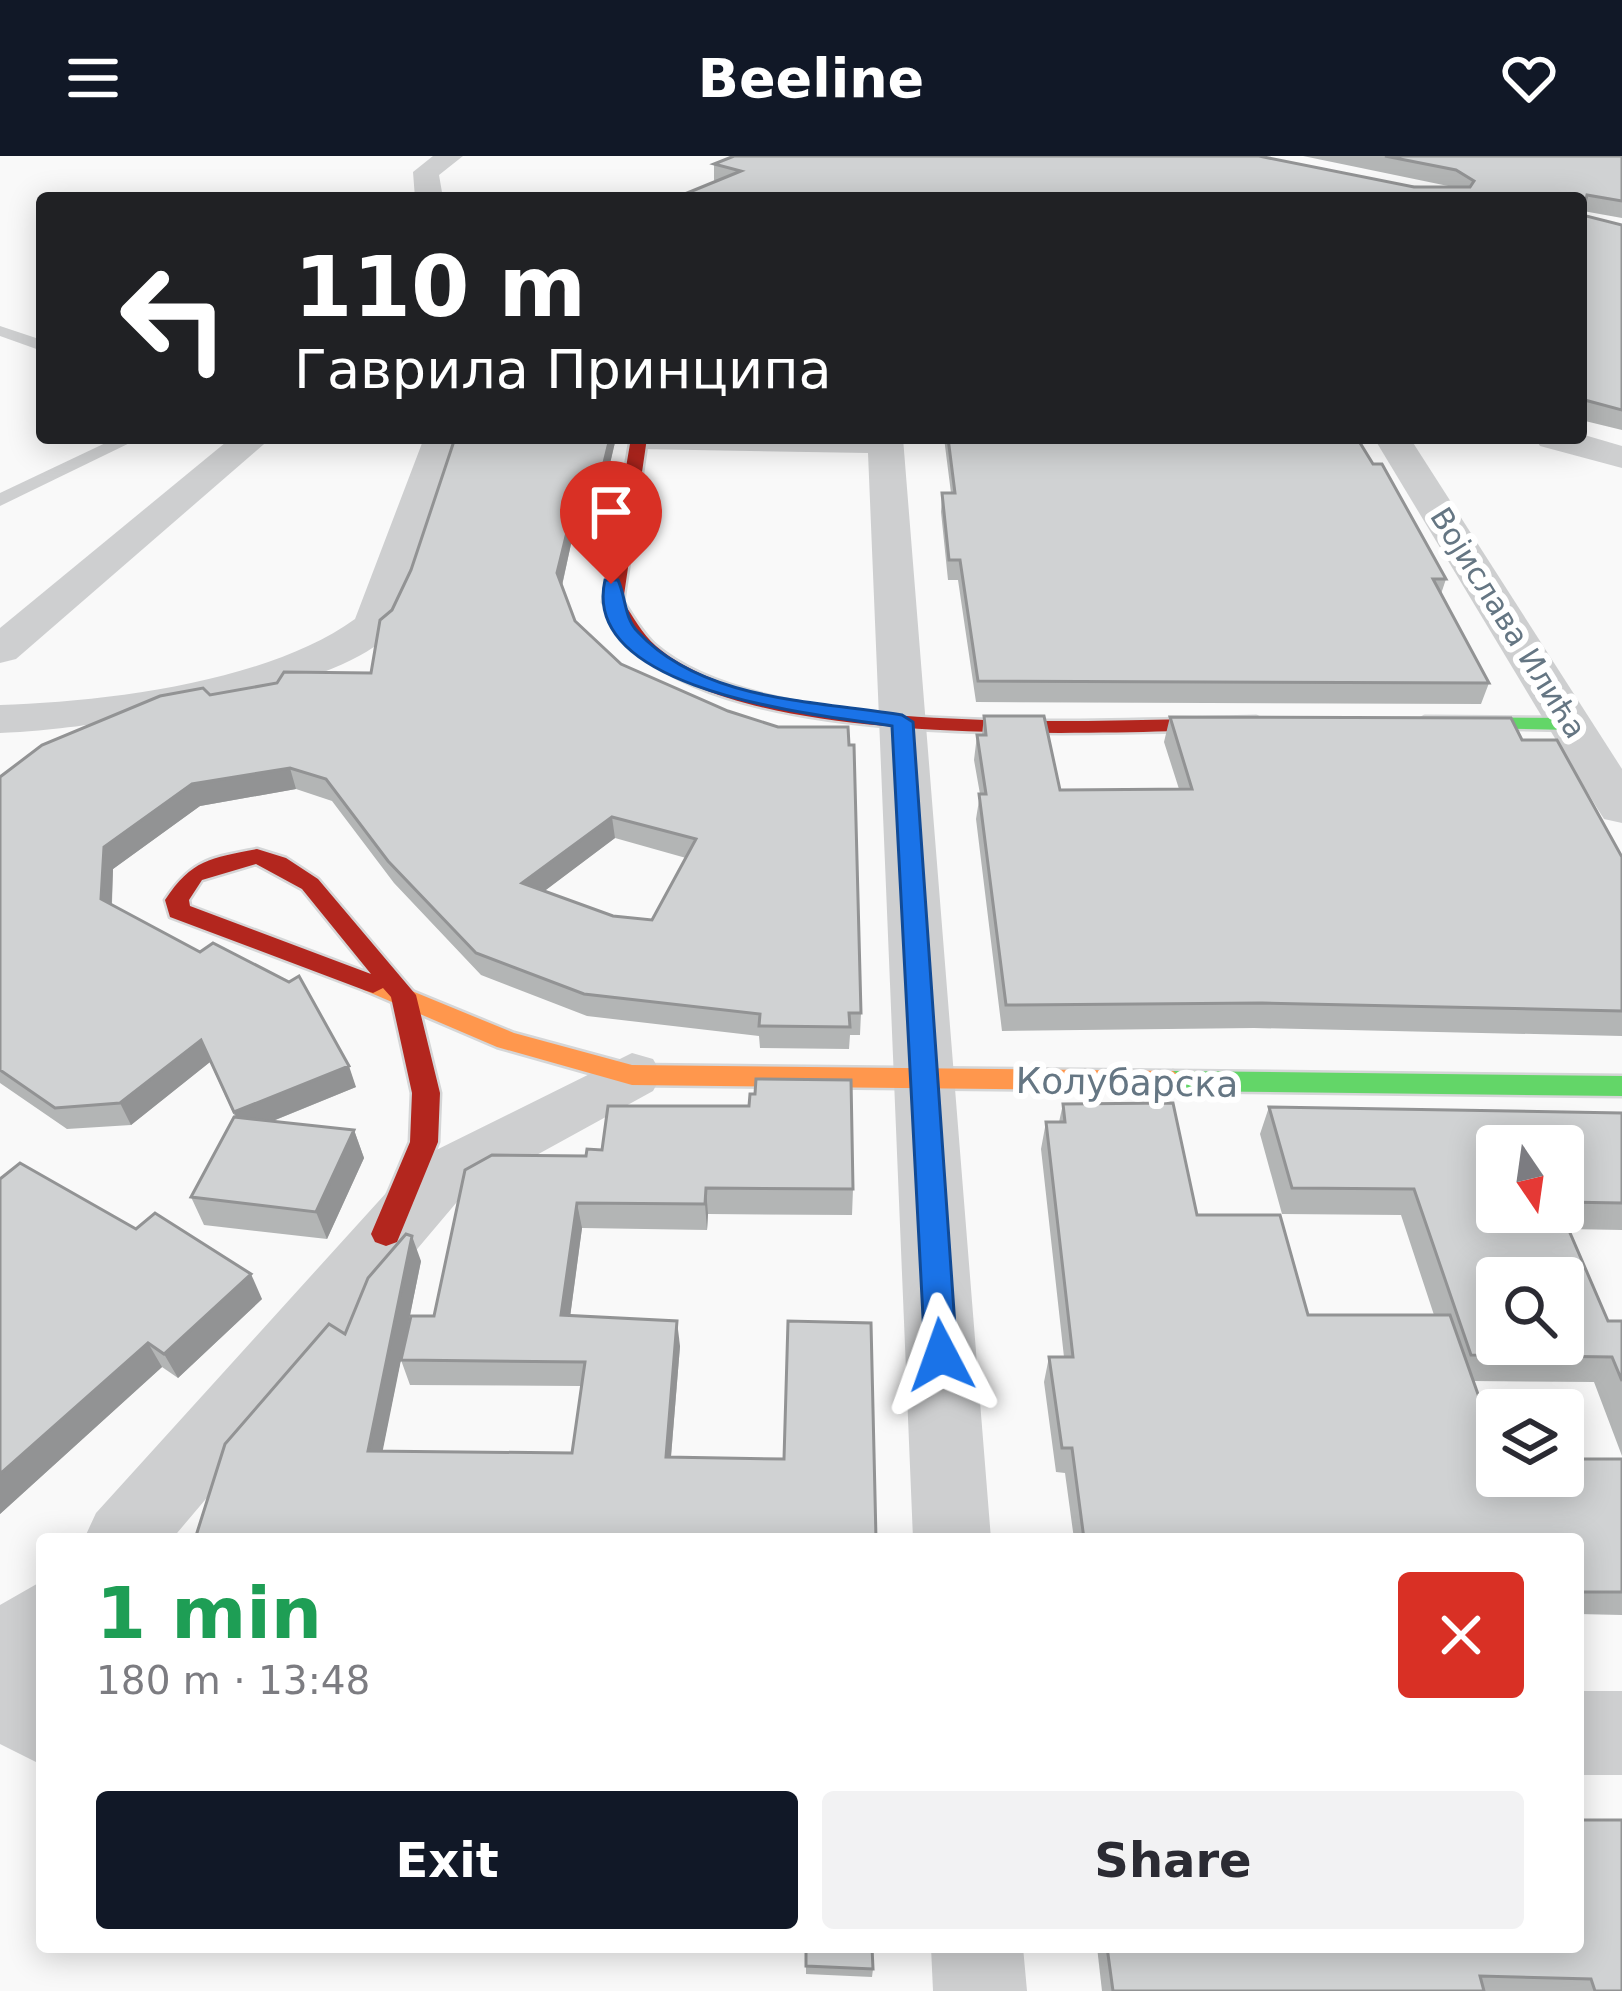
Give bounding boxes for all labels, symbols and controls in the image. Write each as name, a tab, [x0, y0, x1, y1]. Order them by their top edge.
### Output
icon: menu	[60, 45, 126, 111]
icon: heart	[1496, 45, 1562, 111]
text: Beeline	[698, 47, 924, 110]
text: 110 m	[294, 238, 586, 336]
icon: left	[96, 240, 252, 396]
text: Гаврила Принципа	[294, 338, 832, 401]
pin	[560, 461, 662, 584]
icon: arrive	[578, 479, 644, 545]
street label: Војислава Илића	[1423, 501, 1594, 745]
street label: Колубарска	[1015, 1060, 1239, 1105]
north arrow	[1476, 1125, 1584, 1233]
map controls	[1476, 1125, 1584, 1497]
button: search	[1476, 1257, 1584, 1365]
position arrow	[878, 1292, 1004, 1418]
button: layers	[1476, 1389, 1584, 1497]
text: 1 min	[96, 1571, 322, 1655]
button: close	[1398, 1572, 1524, 1698]
text: 180 m · 13:48	[96, 1658, 370, 1703]
button: Exit	[96, 1791, 798, 1929]
button: Share	[822, 1791, 1524, 1929]

